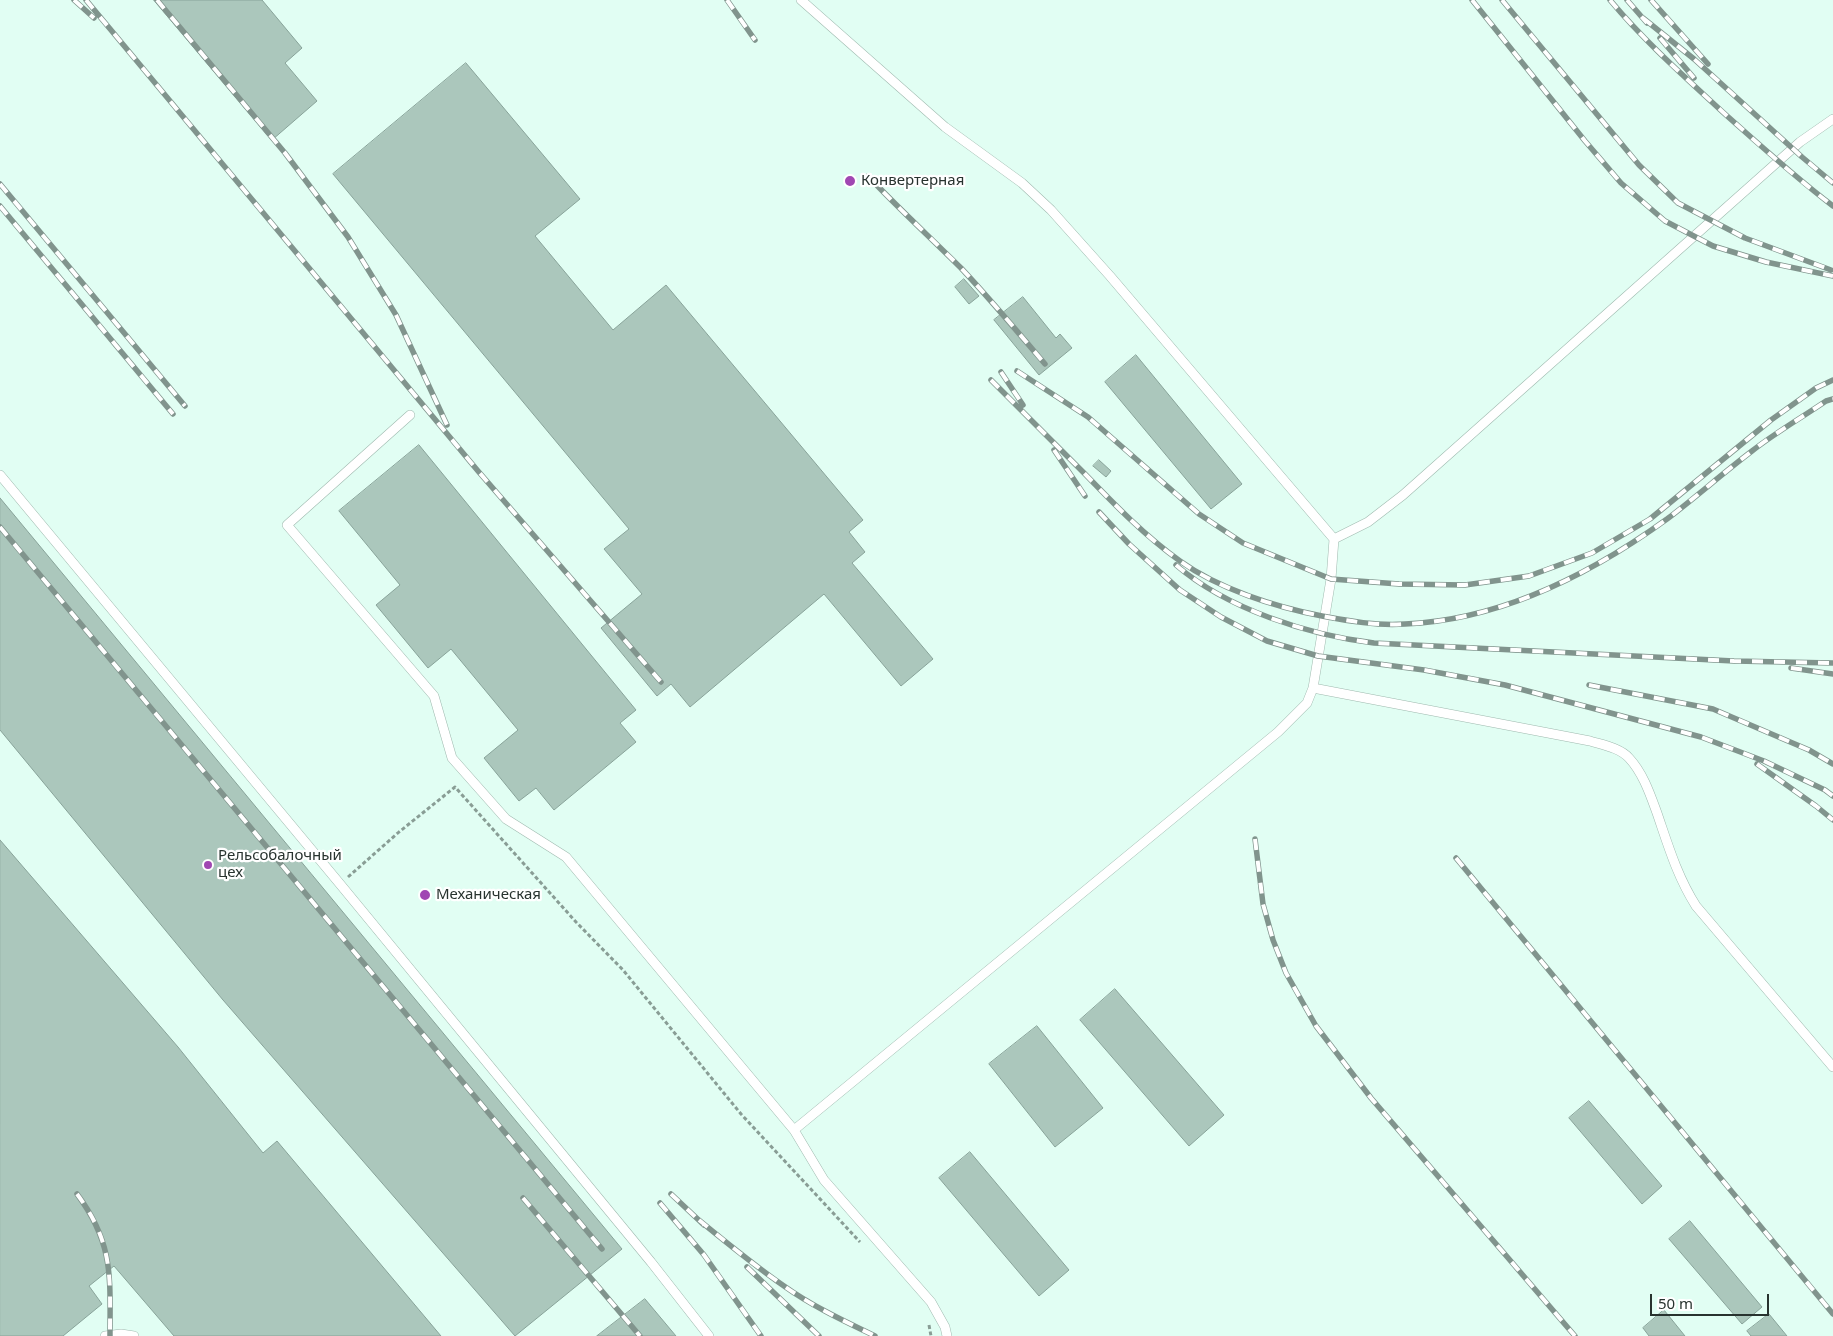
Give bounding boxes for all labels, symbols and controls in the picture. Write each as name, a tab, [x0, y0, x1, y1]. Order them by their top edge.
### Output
place label: Конвертерная	[861, 172, 964, 190]
marker: Конвертерная	[843, 174, 857, 188]
place label: Рельсобалочный цех	[218, 847, 342, 882]
marker: Рельсобалочный цех	[202, 859, 214, 871]
place label: Механическая	[436, 886, 541, 904]
marker: Механическая	[418, 888, 432, 902]
scale bar	[1653, 1284, 1772, 1316]
text: 50 m	[1658, 1293, 1693, 1313]

